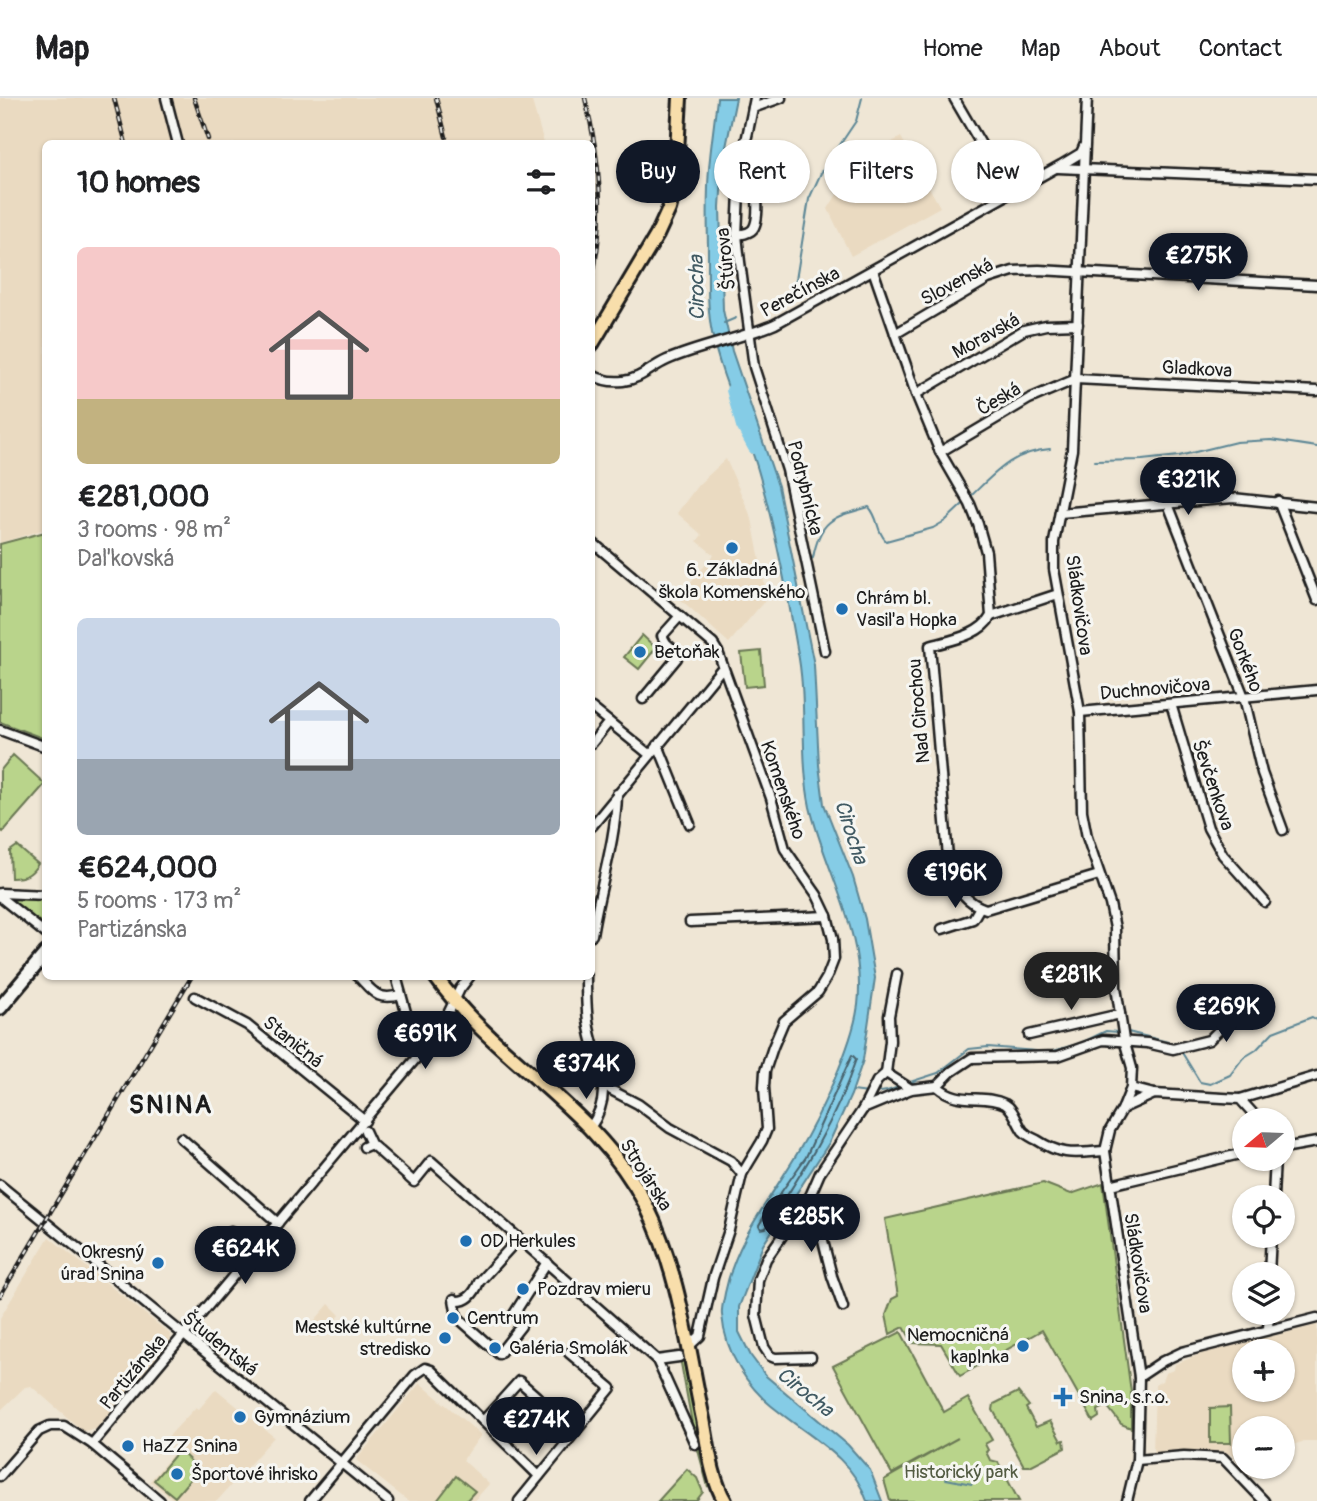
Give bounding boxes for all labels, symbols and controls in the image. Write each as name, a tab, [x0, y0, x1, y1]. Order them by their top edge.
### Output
text: Map	[35, 28, 90, 69]
text: Home	[922, 34, 983, 63]
text: Map	[1021, 34, 1061, 63]
text: About	[1099, 34, 1161, 63]
text: Contact	[1199, 34, 1282, 63]
chip: Buy	[616, 140, 700, 203]
chip: Rent	[714, 140, 810, 203]
chip: Filters	[824, 140, 937, 203]
chip: New	[951, 140, 1044, 203]
icon: filters	[522, 163, 560, 201]
text: 10 homes	[77, 164, 200, 201]
street label: Štúrova	[711, 226, 741, 291]
pin: €275K	[1149, 234, 1247, 293]
text: €275K	[1165, 241, 1231, 270]
street label: Slovenská	[916, 253, 998, 311]
water label: Cirocha	[683, 254, 711, 321]
street label: Perečínska	[756, 261, 844, 323]
icon: home	[256, 292, 382, 418]
street label: Moravská	[948, 308, 1024, 364]
street label: Gladkova	[1161, 355, 1233, 383]
street label: Česká	[973, 377, 1025, 421]
street label: Podrybnícka	[782, 438, 828, 538]
pin: €321K	[1139, 458, 1237, 517]
text: €321K	[1156, 465, 1220, 494]
text: €281,000	[77, 478, 210, 515]
text: 3 rooms · 98 m²	[77, 515, 231, 544]
marker: 6. Základná škola Komenského	[724, 540, 740, 556]
text: Daľkovská	[77, 544, 174, 573]
street label: Sládkovičova	[1060, 553, 1098, 657]
place label: 6. Základná škola Komenského	[658, 558, 806, 604]
place label: Chrám bl. Vasiľa Hopka	[856, 586, 957, 632]
marker: Chrám bl. Vasiľa Hopka	[834, 601, 850, 617]
street label: Gorkého	[1222, 625, 1268, 695]
place label: Betoňak	[654, 640, 720, 664]
marker: Betoňak	[632, 644, 648, 660]
street label: Nad Cirochou	[902, 658, 936, 764]
icon: home	[256, 663, 382, 789]
street label: Duchnovičova	[1099, 672, 1211, 706]
street label: Komenského	[755, 737, 811, 843]
street label: Ševčenkova	[1186, 737, 1240, 834]
water label: Cirocha	[828, 797, 874, 868]
text: €624,000	[77, 849, 218, 886]
pin: €196K	[906, 850, 1004, 910]
text: €196K	[923, 858, 987, 887]
text: 5 rooms · 173 m²	[77, 886, 241, 915]
text: Partizánska	[77, 915, 187, 944]
pin: €281K	[1022, 953, 1120, 1012]
text: €281K	[1040, 960, 1102, 989]
pin: €269K	[1177, 984, 1275, 1044]
text: €269K	[1192, 992, 1260, 1021]
street label: Staničná	[258, 1010, 328, 1074]
pin: €691K	[376, 1012, 474, 1071]
text: €691K	[393, 1019, 457, 1048]
pin: €374K	[537, 1042, 635, 1101]
text: €374K	[552, 1049, 620, 1078]
district label: SNINA	[129, 1089, 213, 1121]
north arrow	[1232, 1108, 1295, 1171]
map controls	[1232, 1108, 1295, 1479]
street label: Strojárska	[614, 1134, 678, 1216]
button: locate	[1232, 1185, 1295, 1248]
pin: €285K	[762, 1194, 860, 1254]
text: €285K	[778, 1202, 844, 1231]
street label: Sládkovičova	[1118, 1211, 1158, 1315]
pin: €624K	[196, 1226, 294, 1286]
place label: OD Herkules	[480, 1229, 576, 1253]
marker: OD Herkules	[458, 1233, 474, 1249]
text: €624K	[211, 1234, 279, 1263]
place label: Okresný úrad Snina	[60, 1240, 144, 1286]
marker: Okresný úrad Snina	[150, 1255, 166, 1271]
button: layers	[1232, 1262, 1295, 1325]
place label: Pozdrav mieru	[537, 1277, 651, 1301]
marker: Pozdrav mieru	[515, 1281, 531, 1297]
street label: Študentská	[177, 1306, 263, 1382]
place label: Centrum	[467, 1306, 539, 1330]
marker: Centrum	[445, 1310, 461, 1326]
place label: Mestské kultúrne stredisko	[295, 1315, 432, 1361]
place label: Nemocničná kaplnka	[907, 1323, 1009, 1369]
street label: Partizánska	[95, 1329, 171, 1414]
marker: Mestské kultúrne stredisko	[437, 1330, 453, 1346]
place label: Galéria Smolák	[509, 1336, 628, 1360]
marker: Nemocničná kaplnka	[1015, 1338, 1031, 1354]
button: +	[1232, 1339, 1295, 1402]
marker: Galéria Smolák	[487, 1340, 503, 1356]
water label: Cirocha	[771, 1361, 840, 1424]
place label: Snina, s.r.o.	[1079, 1385, 1169, 1409]
marker: Snina, s.r.o.	[1053, 1387, 1073, 1407]
pin: €274K	[487, 1398, 585, 1457]
place label: Gymnázium	[254, 1405, 350, 1429]
text: €274K	[502, 1405, 570, 1434]
marker: Gymnázium	[232, 1409, 248, 1425]
button: −	[1232, 1416, 1295, 1479]
place label: HaZZ Snina	[142, 1434, 238, 1458]
marker: HaZZ Snina	[120, 1438, 136, 1454]
park label: Historický park	[904, 1460, 1018, 1484]
place label: Športové ihrisko	[191, 1462, 318, 1486]
marker: Športové ihrisko	[169, 1466, 185, 1482]

